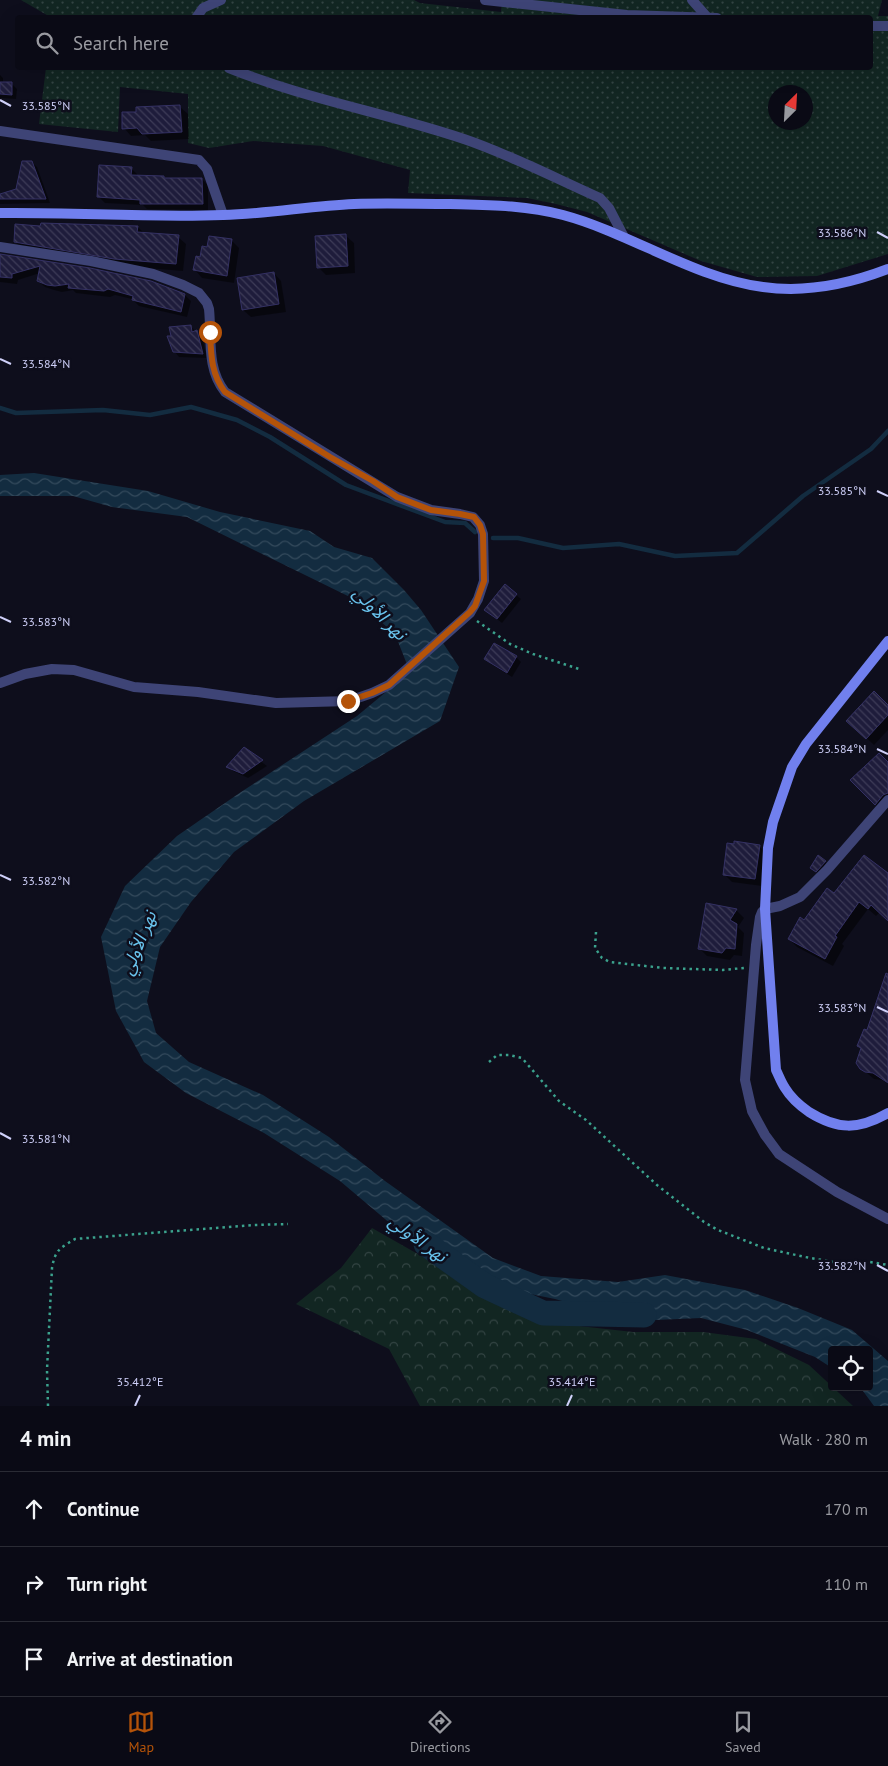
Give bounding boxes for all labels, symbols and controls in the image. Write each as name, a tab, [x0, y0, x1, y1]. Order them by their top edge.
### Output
search box	[15, 15, 873, 70]
icon: search	[33, 29, 61, 57]
text: Search here	[73, 31, 169, 55]
north arrow	[768, 85, 813, 130]
text: 33.585°N	[22, 98, 70, 113]
text: 33.586°N	[818, 225, 866, 240]
route start	[199, 321, 222, 344]
text: 33.584°N	[22, 356, 70, 371]
text: 33.585°N	[818, 483, 866, 498]
water label: نهر الأولي	[346, 581, 413, 648]
text: 33.583°N	[22, 614, 70, 629]
route end	[337, 690, 360, 713]
text: 33.584°N	[818, 741, 866, 756]
text: 33.582°N	[22, 873, 70, 888]
water label: نهر الأولي	[115, 906, 165, 979]
text: 33.583°N	[818, 1000, 866, 1015]
text: 33.581°N	[22, 1131, 70, 1146]
water label: نهر الأولي	[382, 1209, 453, 1271]
text: 33.582°N	[818, 1258, 866, 1273]
map controls	[828, 1346, 873, 1391]
button: locate	[828, 1346, 873, 1391]
text: 35.412°E	[117, 1374, 163, 1389]
text: 35.414°E	[549, 1374, 595, 1389]
text: 4 min	[20, 1425, 71, 1452]
text: Walk · 280 m	[779, 1429, 868, 1449]
icon: ahead	[20, 1495, 48, 1523]
text: Continue	[67, 1497, 139, 1521]
text: 170 m	[825, 1499, 868, 1519]
icon: right	[20, 1570, 48, 1598]
text: Turn right	[67, 1572, 147, 1596]
text: 110 m	[825, 1574, 868, 1594]
icon: arrive	[20, 1645, 48, 1673]
text: Arrive at destination	[67, 1647, 233, 1671]
tab: Map	[127, 1708, 155, 1756]
tab: Directions	[410, 1708, 470, 1756]
tab: Saved	[725, 1708, 761, 1756]

